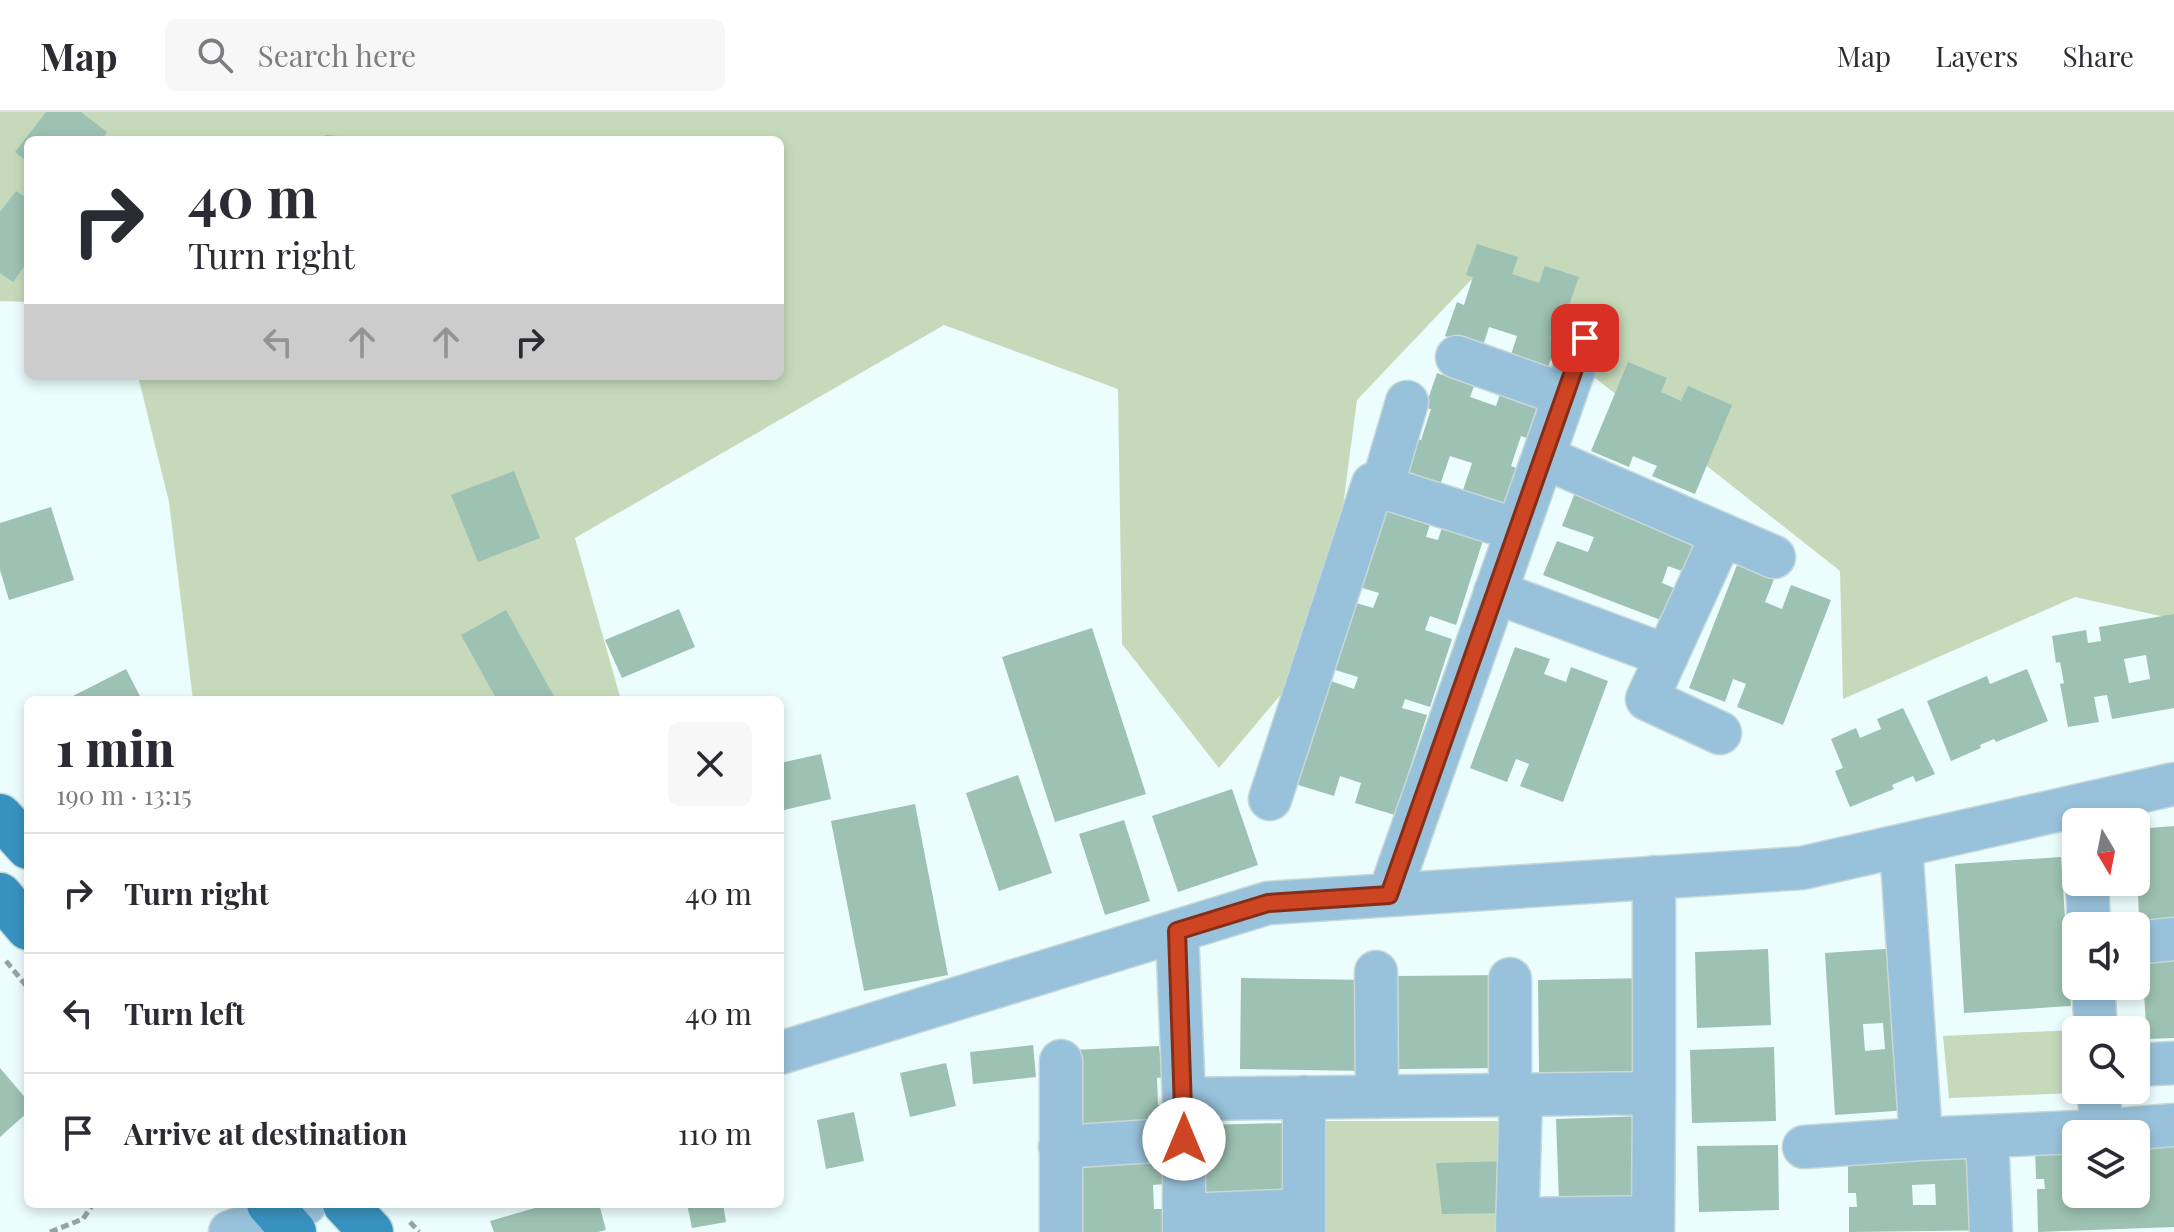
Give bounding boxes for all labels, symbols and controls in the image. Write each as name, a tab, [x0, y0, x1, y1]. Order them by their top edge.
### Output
search box	[165, 19, 725, 91]
text: Map	[40, 30, 117, 81]
icon: search	[193, 33, 237, 77]
text: Search here	[257, 35, 416, 75]
text: Map	[1837, 37, 1891, 74]
text: Layers	[1935, 37, 2018, 74]
text: Share	[2062, 37, 2134, 74]
text: 40 m	[188, 158, 317, 233]
icon: right	[56, 168, 160, 272]
text: Turn right	[188, 230, 355, 278]
pin	[1551, 304, 1619, 372]
icon: arrive	[1563, 316, 1607, 360]
icon: left	[256, 320, 300, 364]
icon: ahead	[340, 320, 384, 364]
icon: ahead	[424, 320, 468, 364]
icon: right	[508, 320, 552, 364]
text: 1 min	[56, 715, 174, 779]
button: close	[668, 722, 752, 806]
text: 190 m · 13:15	[56, 777, 192, 812]
north arrow	[2062, 808, 2150, 896]
map controls	[2062, 808, 2150, 1208]
icon: right	[56, 871, 100, 915]
text: Turn right	[124, 873, 269, 913]
text: 40 m	[685, 873, 752, 913]
button: sound	[2062, 912, 2150, 1000]
icon: left	[56, 991, 100, 1035]
text: Turn left	[124, 993, 245, 1033]
text: 40 m	[685, 993, 752, 1033]
button: search	[2062, 1016, 2150, 1104]
position arrow	[1142, 1097, 1226, 1181]
icon: arrive	[56, 1111, 100, 1155]
text: Arrive at destination	[124, 1113, 407, 1153]
text: 110 m	[678, 1113, 752, 1153]
button: layers	[2062, 1120, 2150, 1208]

